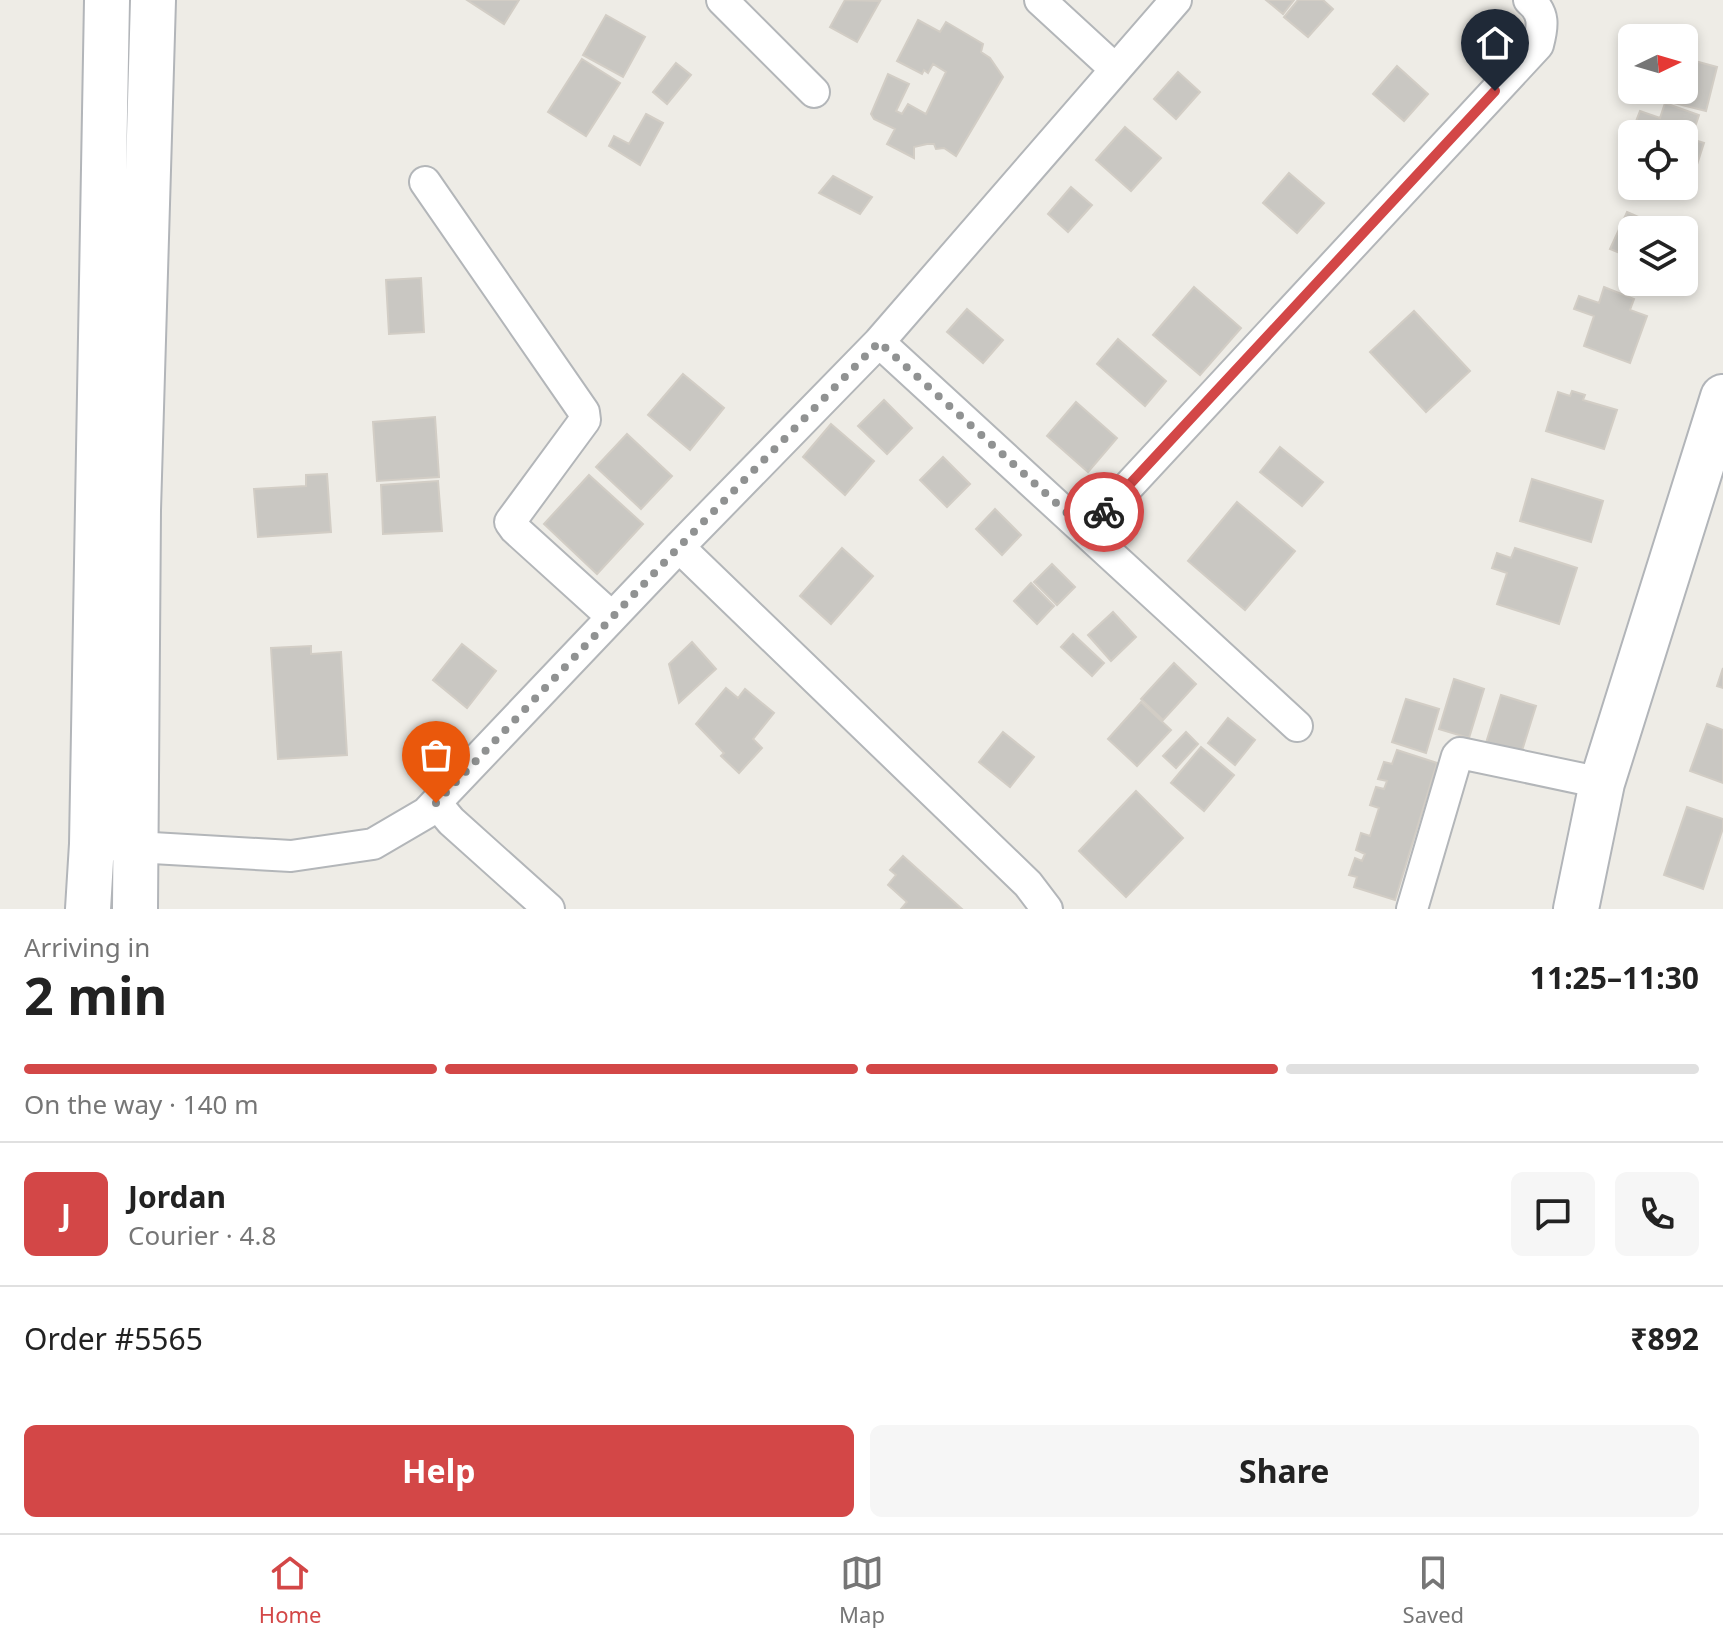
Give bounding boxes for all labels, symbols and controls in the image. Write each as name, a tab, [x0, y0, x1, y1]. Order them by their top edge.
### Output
pin	[1461, 9, 1529, 91]
icon: home	[1473, 21, 1517, 65]
north arrow	[1618, 24, 1698, 104]
map controls	[1618, 24, 1698, 296]
button: locate	[1618, 120, 1698, 200]
button: layers	[1618, 216, 1698, 296]
courier	[1064, 472, 1144, 552]
icon: bike	[1082, 490, 1126, 534]
pin	[402, 721, 470, 803]
icon: bag	[414, 733, 458, 777]
text: Arriving in	[24, 929, 150, 965]
text: 11:25–11:30	[1530, 957, 1699, 998]
text: 2 min	[24, 959, 167, 1030]
text: On the way · 140 m	[24, 1086, 258, 1122]
button: chat	[1511, 1172, 1595, 1256]
button: phone	[1615, 1172, 1699, 1256]
text: Jordan	[128, 1176, 226, 1217]
text: J	[61, 1194, 71, 1235]
text: Courier · 4.8	[128, 1217, 276, 1253]
text: Order #5565	[24, 1318, 203, 1359]
text: ₹892	[1630, 1318, 1699, 1359]
button: Help	[24, 1425, 854, 1517]
button: Share	[870, 1425, 1699, 1517]
tab: Home	[259, 1551, 321, 1629]
tab: Map	[839, 1551, 885, 1629]
tab: Saved	[1403, 1551, 1464, 1629]

